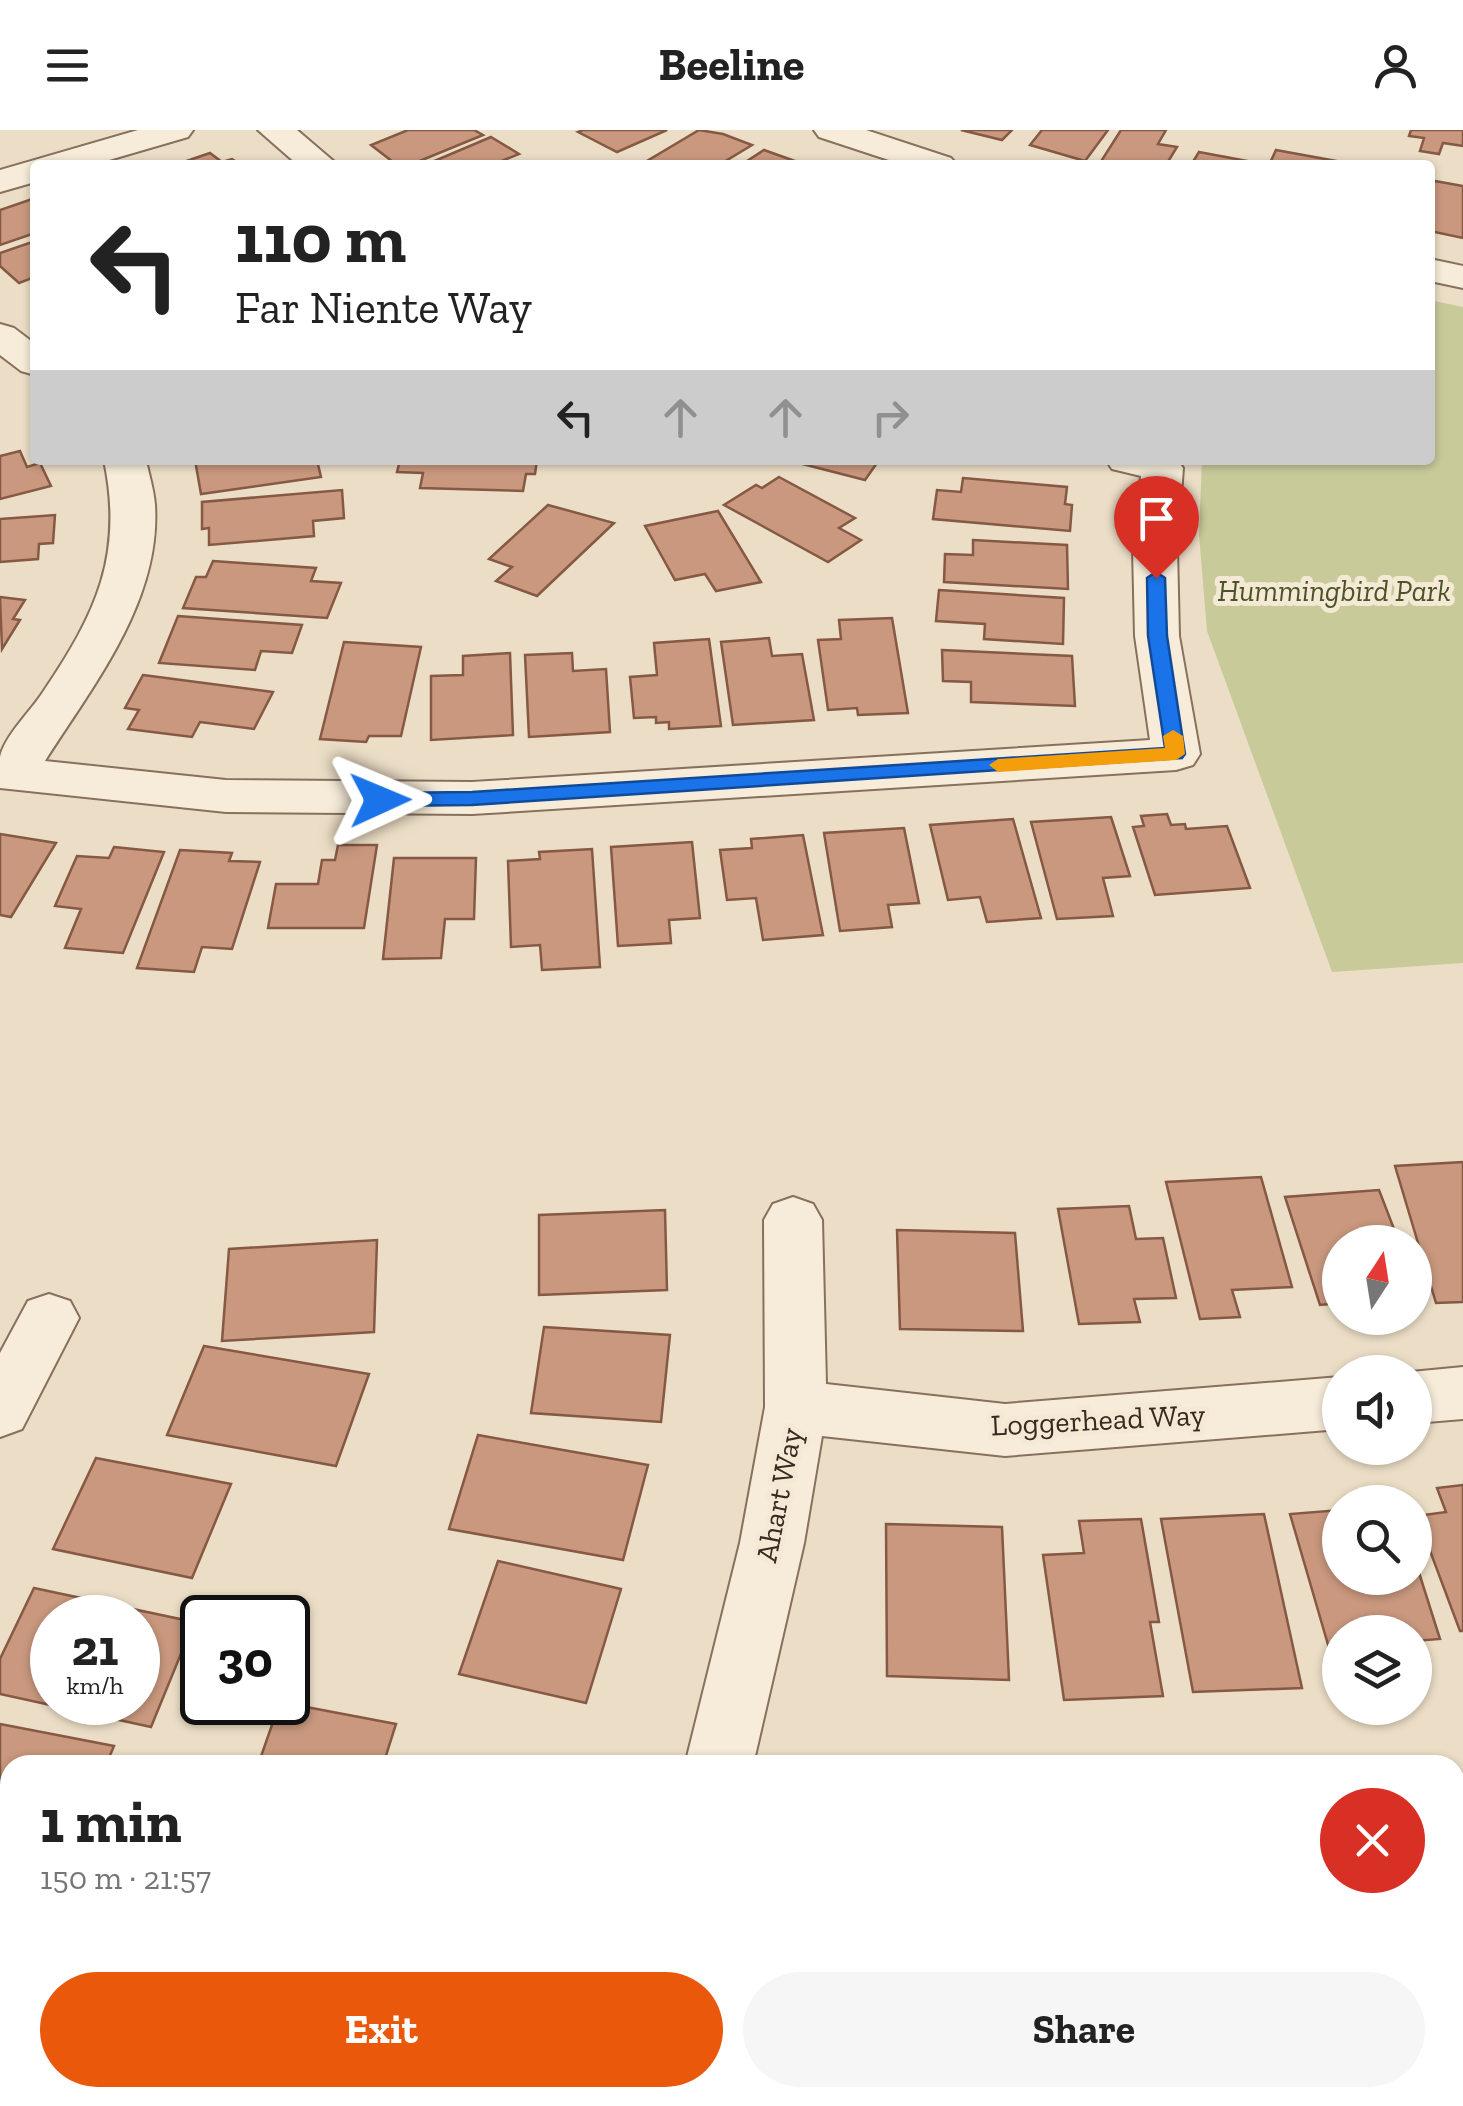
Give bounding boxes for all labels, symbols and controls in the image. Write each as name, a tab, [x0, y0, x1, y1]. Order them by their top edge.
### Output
icon: menu	[40, 38, 95, 93]
text: Beeline	[658, 38, 805, 92]
icon: person	[1368, 38, 1423, 93]
text: 110 m	[235, 196, 406, 280]
icon: left	[70, 200, 200, 330]
text: Far Niente Way	[235, 281, 532, 335]
icon: left	[548, 390, 603, 445]
icon: ahead	[653, 390, 708, 445]
icon: ahead	[758, 390, 813, 445]
icon: right	[863, 390, 918, 445]
pin	[1114, 476, 1199, 579]
icon: arrive	[1129, 491, 1184, 546]
park label: Hummingbird Park	[1217, 573, 1451, 609]
position arrow	[328, 748, 432, 852]
north arrow	[1322, 1225, 1432, 1335]
map controls	[1322, 1225, 1432, 1725]
button: sound	[1322, 1355, 1432, 1465]
street label: Loggerhead Way	[990, 1396, 1207, 1444]
street label: Ahart Way	[748, 1424, 810, 1565]
button: search	[1322, 1485, 1432, 1595]
speed limit sign: 30	[180, 1595, 310, 1725]
button: layers	[1322, 1615, 1432, 1725]
text: 21	[71, 1618, 119, 1678]
text: km/h	[66, 1670, 124, 1700]
text: 1 min	[40, 1785, 182, 1857]
button: close	[1320, 1788, 1425, 1893]
text: 150 m · 21:57	[40, 1859, 211, 1897]
button: Exit	[40, 1972, 723, 2087]
button: Share	[743, 1972, 1425, 2087]

